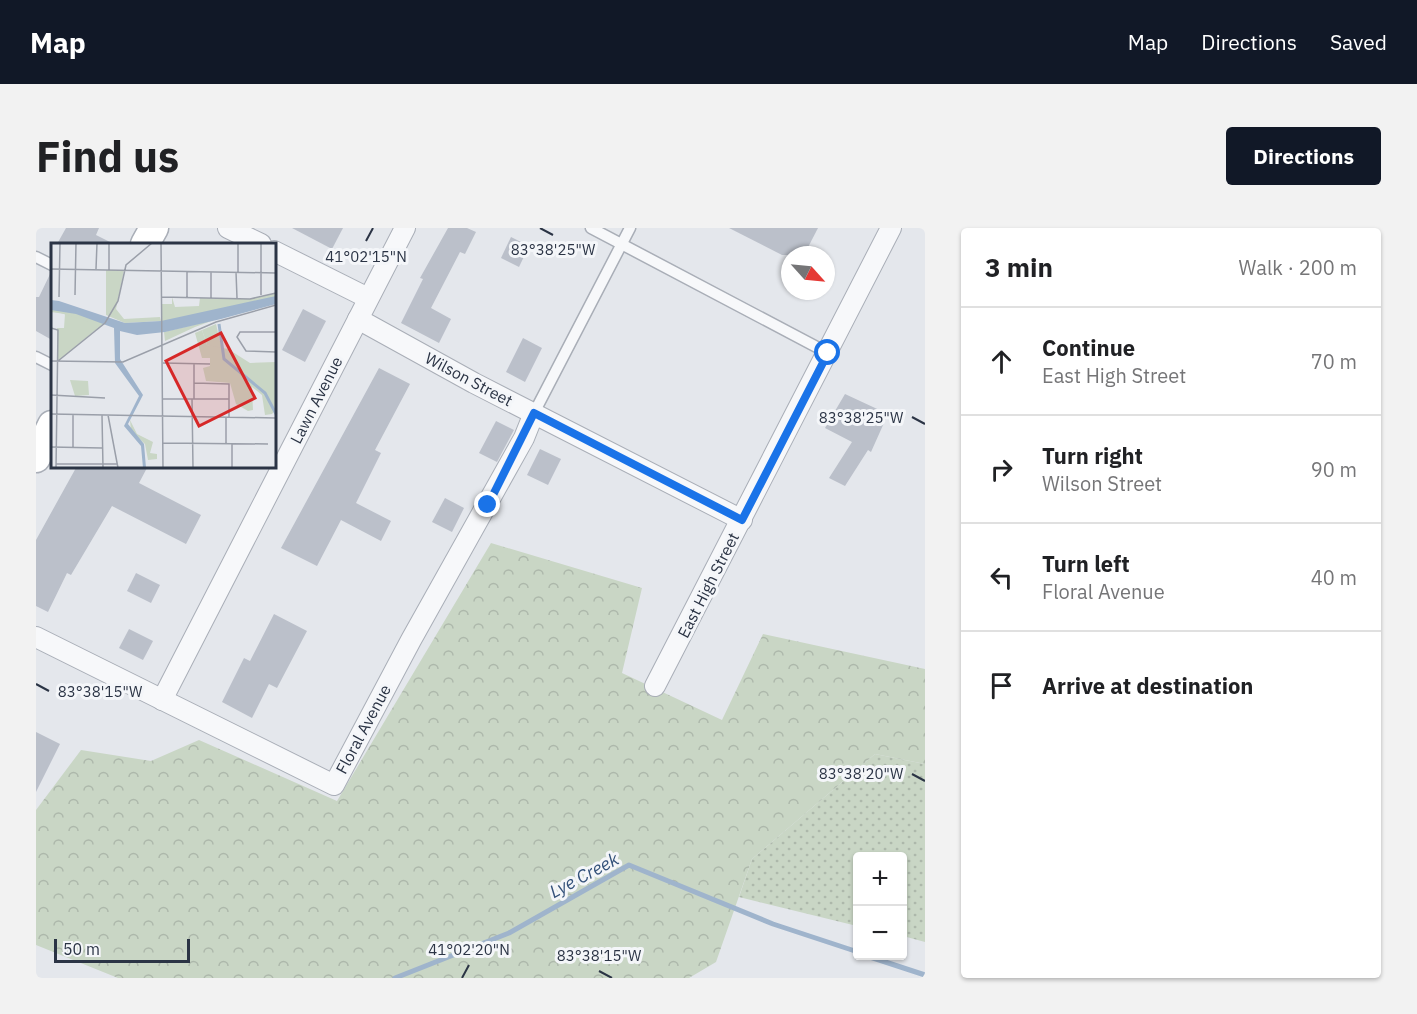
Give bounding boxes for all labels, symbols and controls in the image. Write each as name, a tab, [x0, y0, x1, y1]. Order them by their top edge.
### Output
text: Map	[30, 24, 86, 61]
text: Map	[1128, 28, 1168, 56]
text: Directions	[1201, 28, 1297, 56]
text: Saved	[1330, 28, 1387, 56]
button: Directions	[1226, 127, 1381, 185]
text: Find us	[36, 129, 179, 184]
text: 83°38'25"W	[511, 240, 596, 259]
inset map	[51, 243, 276, 468]
north arrow	[781, 246, 835, 300]
text: 41°02'15"N	[325, 247, 407, 266]
text: 3 min	[985, 250, 1053, 284]
text: Walk · 200 m	[1239, 254, 1357, 281]
text: Continue	[1042, 333, 1135, 362]
route start	[814, 339, 840, 365]
icon: ahead	[985, 345, 1018, 378]
street label: Wilson Street	[422, 348, 516, 410]
text: 70 m	[1311, 348, 1357, 375]
street label: Lawn Avenue	[286, 353, 347, 447]
text: East High Street	[1042, 362, 1186, 389]
text: 83°38'25"W	[819, 408, 904, 427]
text: Turn right	[1042, 441, 1143, 470]
icon: right	[985, 453, 1018, 486]
text: 90 m	[1311, 456, 1357, 483]
text: Wilson Street	[1042, 470, 1162, 497]
route end	[474, 491, 500, 517]
street label: East High Street	[673, 529, 743, 641]
text: Turn left	[1042, 549, 1130, 578]
icon: left	[985, 561, 1018, 594]
text: 40 m	[1311, 564, 1357, 591]
text: Floral Avenue	[1042, 578, 1165, 605]
icon: arrive	[985, 669, 1018, 702]
text: Arrive at destination	[1042, 671, 1253, 700]
street label: Floral Avenue	[331, 681, 395, 777]
text: 83°38'15"W	[58, 682, 143, 701]
text: 83°38'20"W	[819, 764, 904, 783]
water label: Lye Creek	[545, 847, 623, 903]
map controls	[853, 852, 907, 960]
button: +	[853, 852, 907, 906]
button: −	[853, 906, 907, 960]
scale bar	[54, 936, 190, 964]
text: 50 m	[63, 939, 100, 959]
text: 41°02'20"N	[428, 940, 510, 959]
text: 83°38'15"W	[557, 946, 642, 965]

